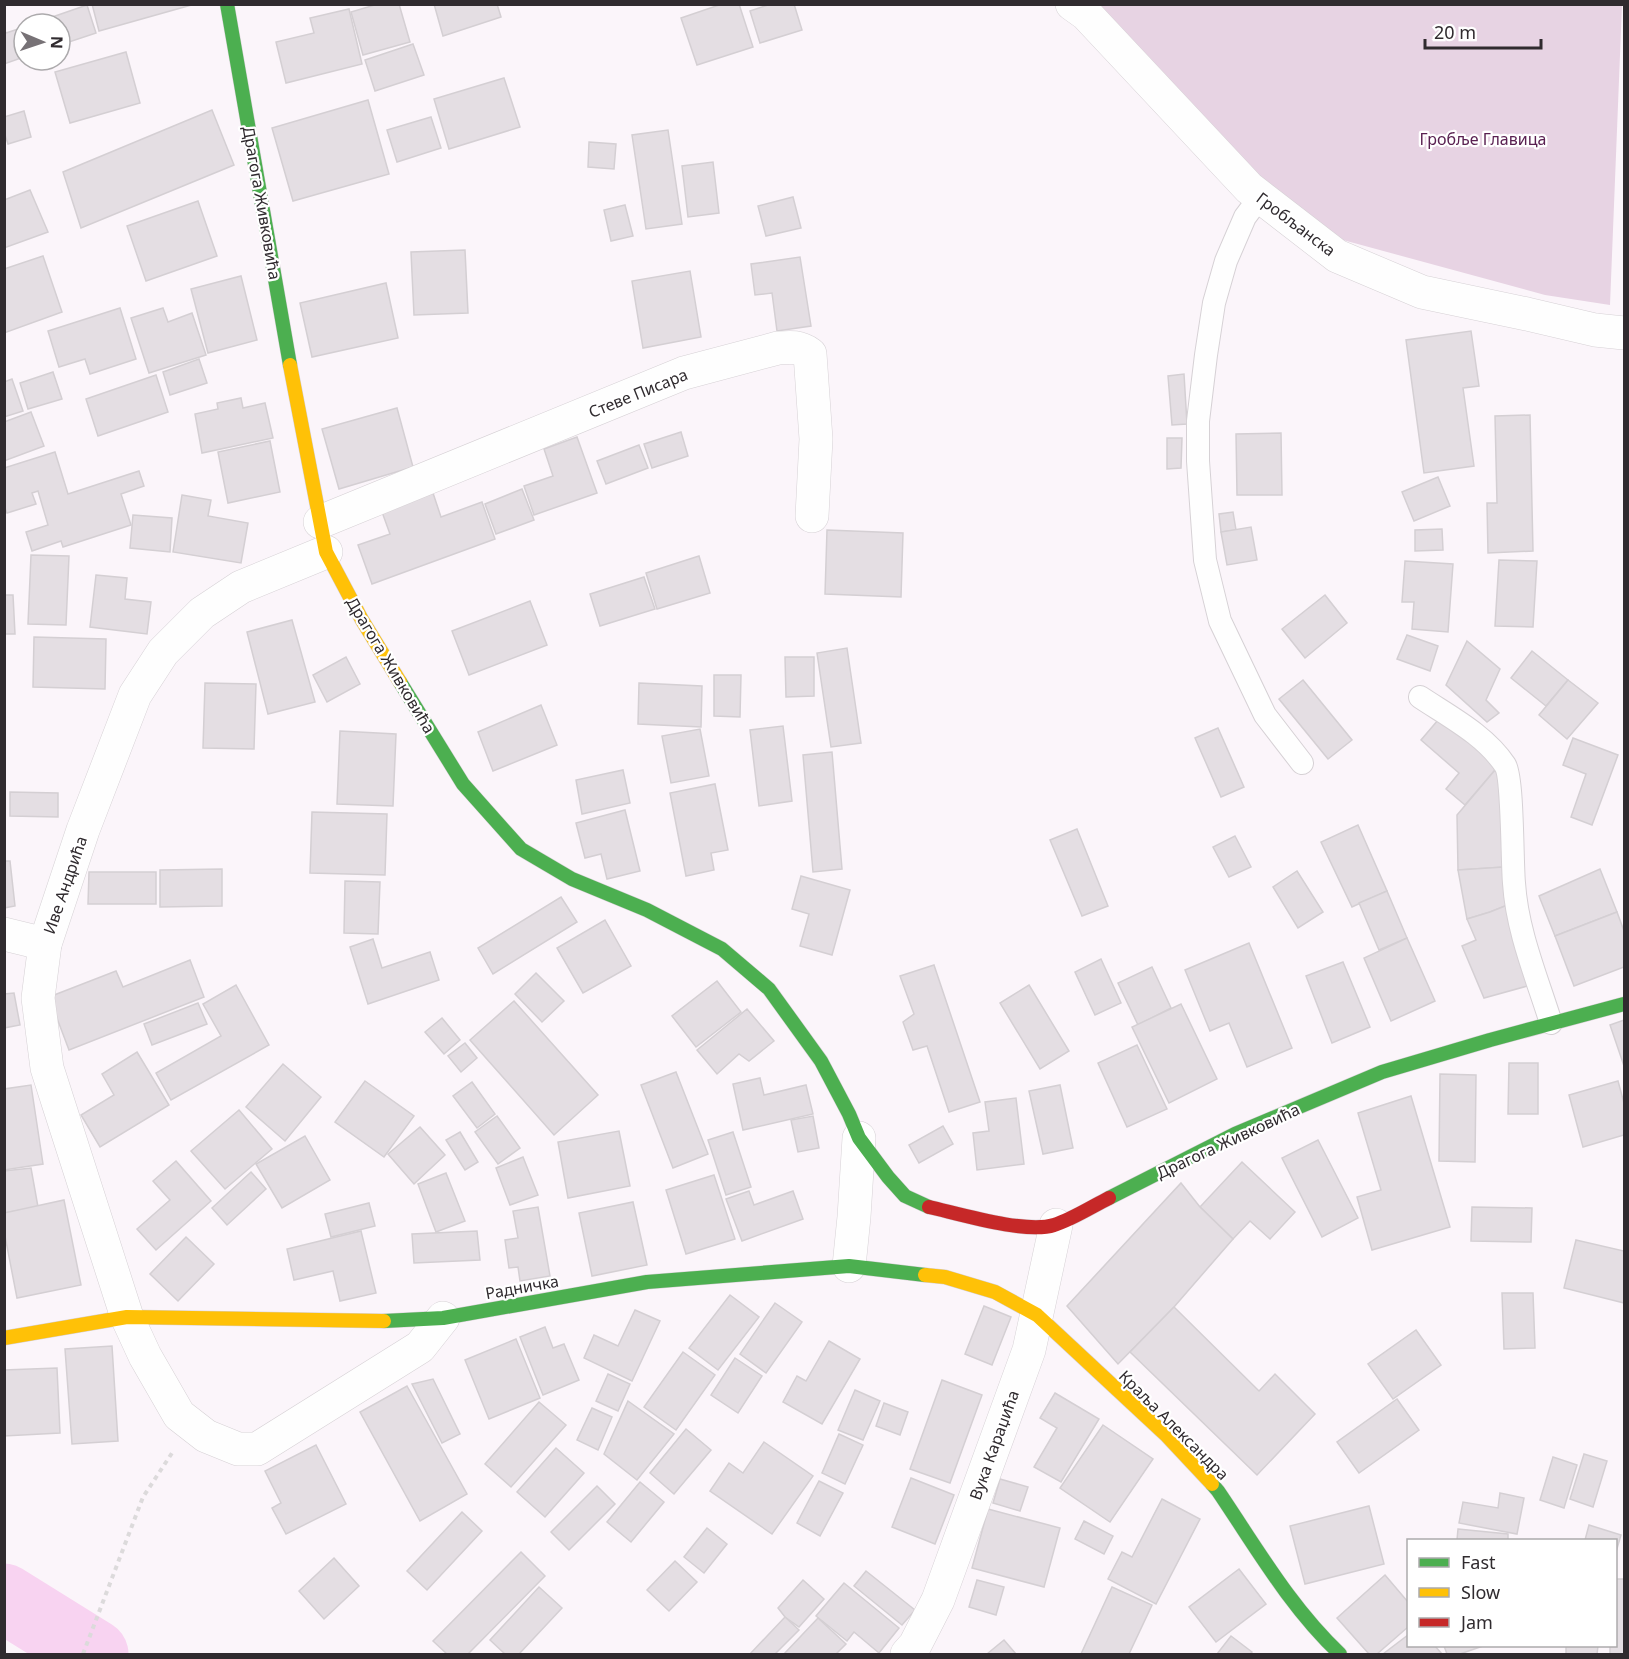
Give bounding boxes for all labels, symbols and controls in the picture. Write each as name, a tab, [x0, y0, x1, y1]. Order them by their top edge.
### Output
north arrow	[12, 12, 72, 72]
scale bar	[1425, 12, 1540, 50]
text: 20 m	[1434, 20, 1476, 44]
text: N	[46, 36, 68, 49]
street label: Драгога Живковића	[238, 124, 286, 282]
park label: Гробље Главица	[1420, 128, 1546, 150]
street label: Гробљанска	[1252, 187, 1340, 261]
street label: Стеве Писара	[585, 363, 691, 423]
street label: Драгога Живковића	[342, 593, 440, 737]
street label: Иве Андрића	[38, 833, 92, 937]
street label: Драгога Живковића	[1153, 1098, 1303, 1184]
street label: Радничка	[484, 1270, 560, 1304]
street label: Краља Александра	[1114, 1365, 1234, 1485]
street label: Вука Караџића	[964, 1387, 1024, 1503]
legend	[1407, 1539, 1617, 1647]
text: Fast	[1461, 1550, 1496, 1574]
text: Slow	[1461, 1580, 1500, 1604]
text: Jam	[1459, 1610, 1493, 1634]

